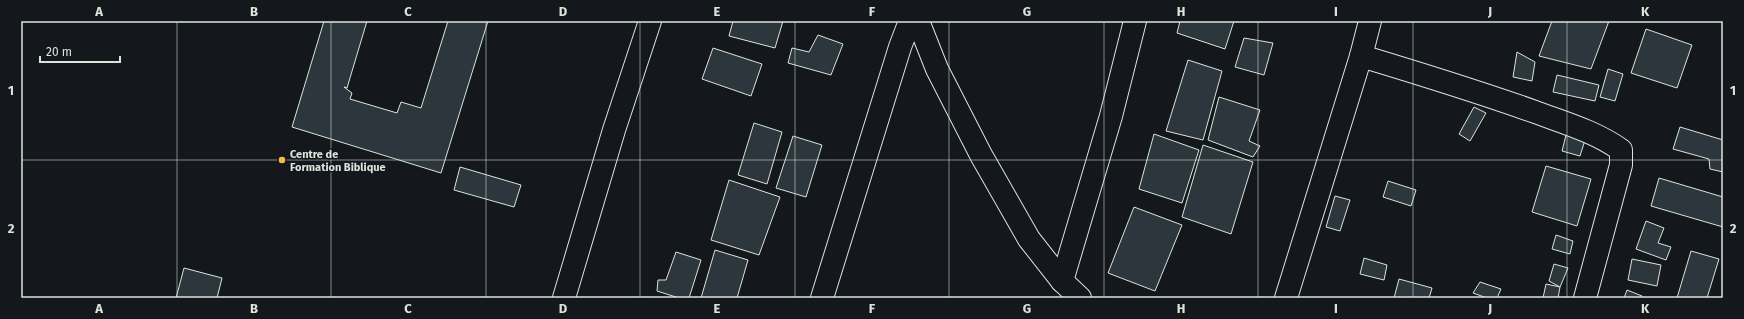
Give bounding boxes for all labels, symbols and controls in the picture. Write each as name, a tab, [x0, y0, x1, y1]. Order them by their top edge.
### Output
text: A	[94, 4, 103, 19]
text: B	[250, 4, 258, 19]
text: C	[404, 4, 412, 19]
text: D	[559, 4, 568, 19]
text: E	[714, 4, 721, 19]
text: F	[869, 4, 876, 19]
text: G	[1023, 4, 1031, 19]
text: H	[1177, 4, 1185, 19]
text: I	[1334, 4, 1338, 19]
text: J	[1487, 4, 1492, 19]
text: K	[1641, 4, 1650, 19]
scale bar	[40, 38, 120, 64]
text: 20 m	[46, 45, 72, 59]
text: 1	[8, 83, 14, 98]
text: 1	[1730, 83, 1736, 98]
place label: Centre de Formation Biblique	[290, 148, 386, 174]
marker: Centre de Formation Biblique	[277, 155, 287, 165]
text: 2	[8, 221, 15, 236]
text: 2	[1730, 221, 1737, 236]
text: A	[94, 301, 103, 316]
text: B	[250, 301, 258, 316]
text: C	[404, 301, 412, 316]
text: D	[559, 301, 568, 316]
text: E	[714, 301, 721, 316]
text: F	[869, 301, 876, 316]
text: G	[1023, 301, 1031, 316]
text: H	[1177, 301, 1185, 316]
text: I	[1334, 301, 1338, 316]
text: J	[1487, 301, 1492, 316]
text: K	[1641, 301, 1650, 316]

